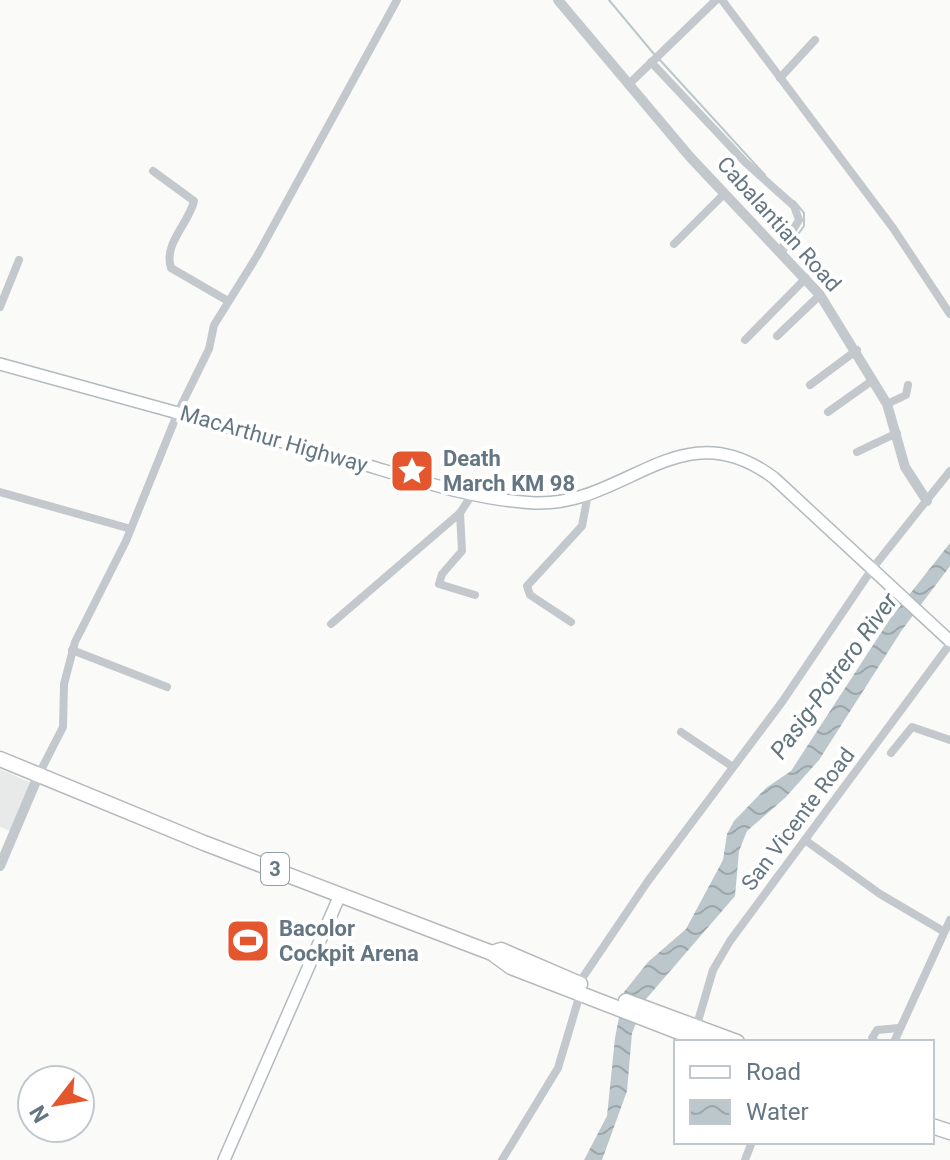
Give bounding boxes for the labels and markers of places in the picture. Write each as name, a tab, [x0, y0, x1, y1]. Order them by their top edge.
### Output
place label: Death March KM 98	[443, 446, 575, 496]
place icon: Death March KM 98	[388, 447, 436, 495]
place label: Bacolor Cockpit Arena	[279, 916, 419, 966]
sports icon: Bacolor Cockpit Arena	[224, 917, 272, 965]

